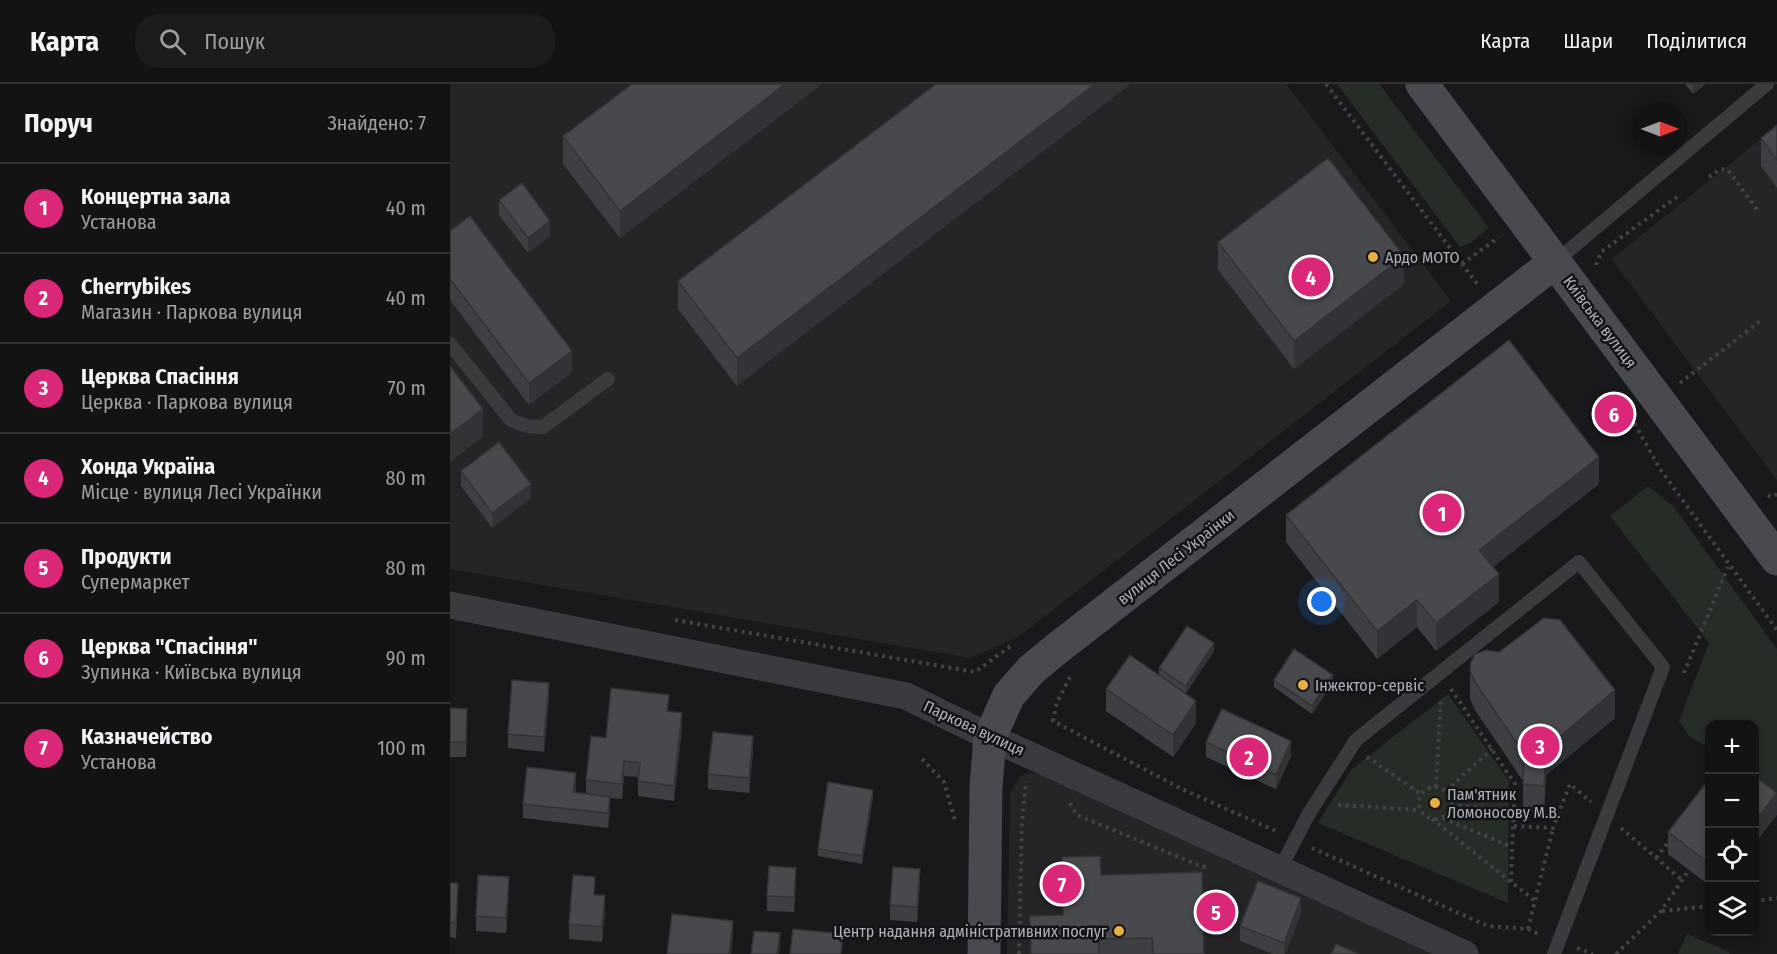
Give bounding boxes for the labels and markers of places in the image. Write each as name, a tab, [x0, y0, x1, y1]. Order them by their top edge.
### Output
place label: Ардо МОТО	[1385, 248, 1460, 267]
marker: Ардо МОТО	[1366, 250, 1380, 264]
pin: 4	[1292, 254, 1330, 300]
pin: 6	[1594, 392, 1634, 436]
pin: 1	[1422, 490, 1462, 536]
place label: Інжектор-сервіс	[1315, 676, 1424, 695]
marker: Інжектор-сервіс	[1296, 678, 1310, 692]
pin: 3	[1520, 724, 1560, 768]
pin: 2	[1230, 734, 1268, 780]
place label: Пам'ятник Ломоносову М.В.	[1447, 785, 1561, 822]
marker: Пам'ятник Ломоносову М.В.	[1428, 796, 1442, 810]
pin: 7	[1042, 862, 1082, 906]
pin: 5	[1196, 890, 1236, 934]
place label: Центр надання адміністративних послуг	[833, 922, 1108, 941]
marker: Центр надання адміністративних послуг	[1112, 924, 1126, 938]

